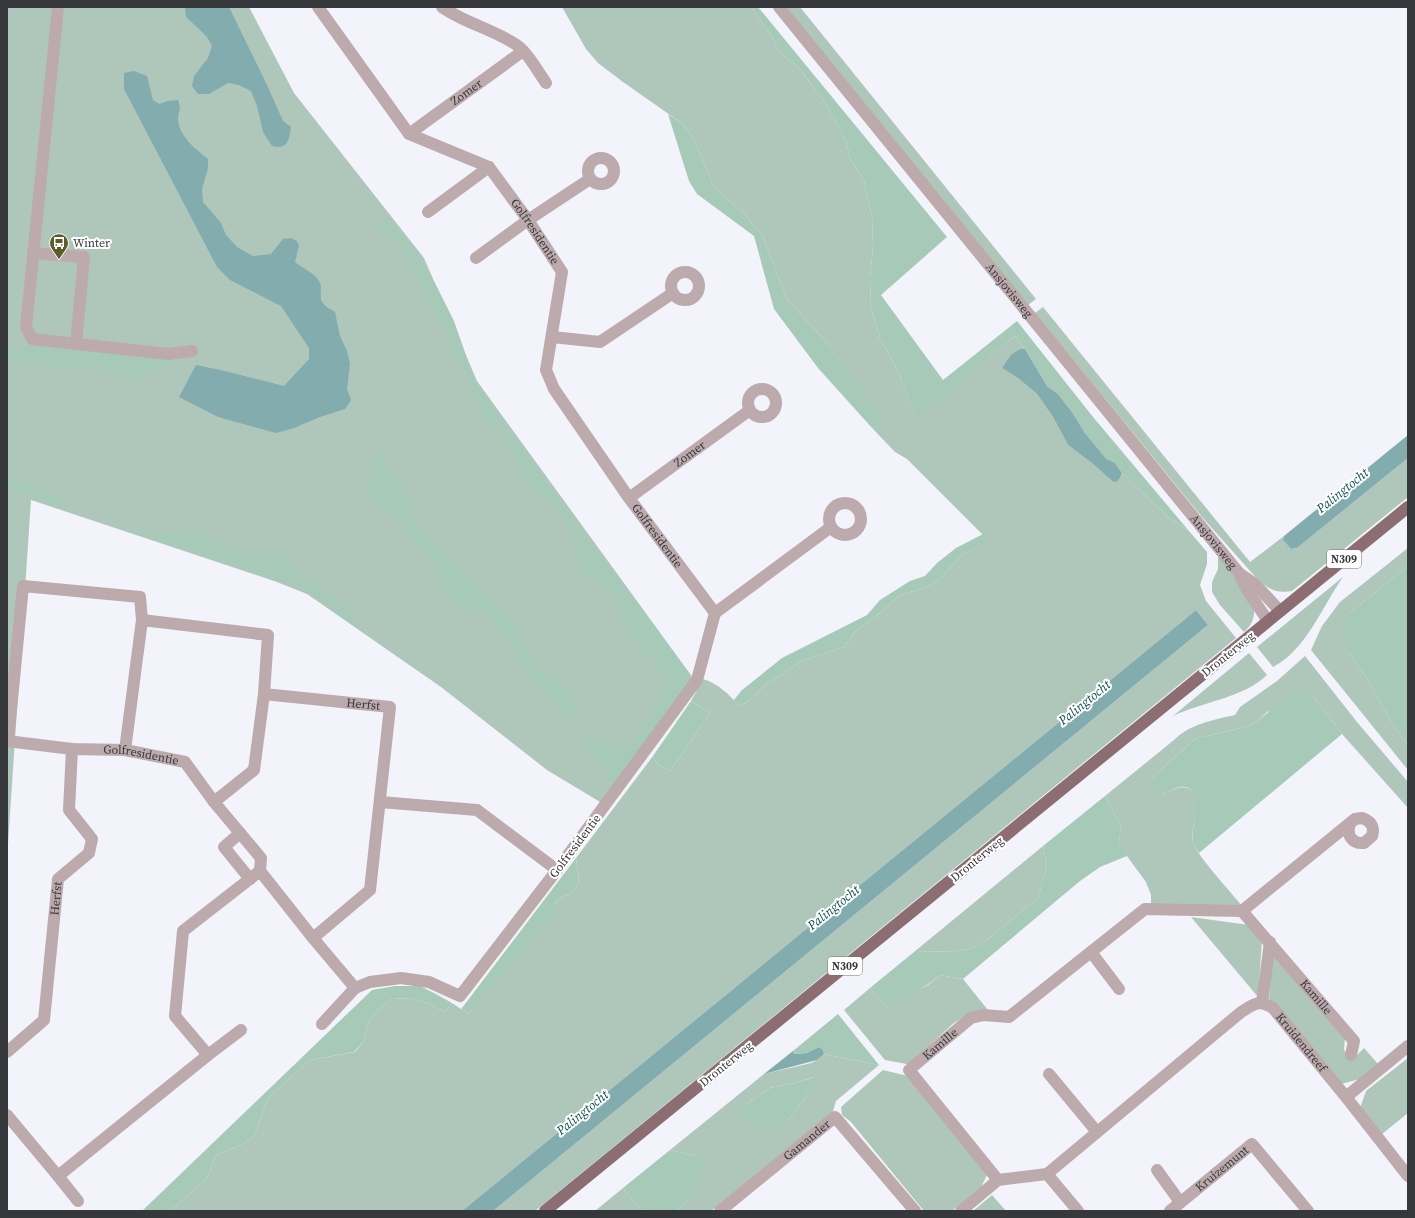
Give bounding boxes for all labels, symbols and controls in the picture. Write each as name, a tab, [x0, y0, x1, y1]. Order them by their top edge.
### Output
street label: Zomer	[447, 75, 485, 109]
street label: Golfresidentie	[507, 195, 563, 267]
bus stop icon: Winter	[48, 232, 70, 260]
place label: Winter	[73, 235, 110, 251]
street label: Ansjovisweg	[982, 259, 1036, 321]
street label: Zomer	[671, 437, 709, 471]
water label: Palingtocht	[1312, 464, 1372, 517]
street label: Golfresidentie	[628, 500, 686, 571]
street label: Ansjovisweg	[1186, 511, 1241, 573]
road number: N309	[1327, 550, 1361, 568]
street label: Dronterweg	[1198, 628, 1258, 680]
water label: Palingtocht	[1054, 676, 1114, 729]
street label: Herfst	[345, 695, 381, 714]
street label: Golfresidentie	[103, 742, 180, 769]
street label: Golfresidentie	[546, 811, 604, 881]
street label: Dronterweg	[947, 833, 1007, 885]
street label: Herfst	[46, 881, 66, 916]
water label: Palingtocht	[803, 881, 863, 934]
road number: N309	[828, 957, 862, 975]
street label: Kamille	[1296, 976, 1336, 1018]
street label: Kruidendreef	[1272, 1009, 1331, 1077]
street label: Kamille	[919, 1024, 961, 1063]
street label: Dronterweg	[696, 1038, 756, 1090]
water label: Palingtocht	[552, 1086, 612, 1139]
street label: Gamander	[780, 1116, 834, 1164]
street label: Kruizemunt	[1192, 1142, 1252, 1195]

